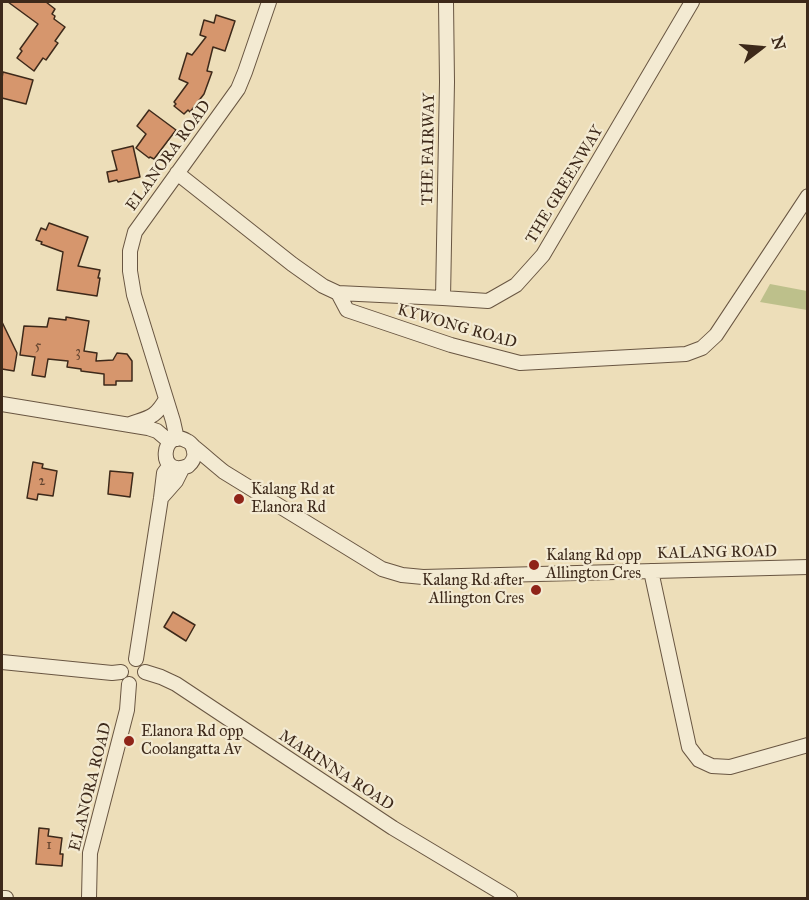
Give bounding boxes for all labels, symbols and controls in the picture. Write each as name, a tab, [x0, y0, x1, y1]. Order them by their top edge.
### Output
north arrow	[731, 18, 791, 78]
text: N	[768, 34, 790, 52]
street label: THE FAIRWAY	[418, 92, 440, 206]
street label: ELANORA ROAD	[123, 97, 215, 215]
street label: THE GREENWAY	[522, 123, 608, 247]
street label: KYWONG ROAD	[395, 301, 519, 353]
house number: 5	[35, 339, 41, 355]
house number: 3	[75, 345, 81, 361]
house number: 2	[39, 474, 45, 490]
place label: Kalang Rd at Elanora Rd	[251, 480, 335, 518]
marker: Kalang Rd at Elanora Rd	[232, 492, 246, 506]
street label: KALANG ROAD	[657, 542, 777, 564]
place label: Kalang Rd opp Allington Cres	[546, 546, 642, 584]
marker: Kalang Rd opp Allington Cres	[527, 558, 541, 572]
place label: Kalang Rd after Allington Cres	[422, 571, 524, 609]
marker: Kalang Rd after Allington Cres	[529, 583, 543, 597]
street label: ELANORA ROAD	[66, 721, 116, 853]
place label: Elanora Rd opp Coolangatta Av	[141, 722, 243, 760]
street label: MARINNA ROAD	[275, 727, 397, 815]
marker: Elanora Rd opp Coolangatta Av	[122, 734, 136, 748]
house number: 1	[46, 838, 52, 854]

